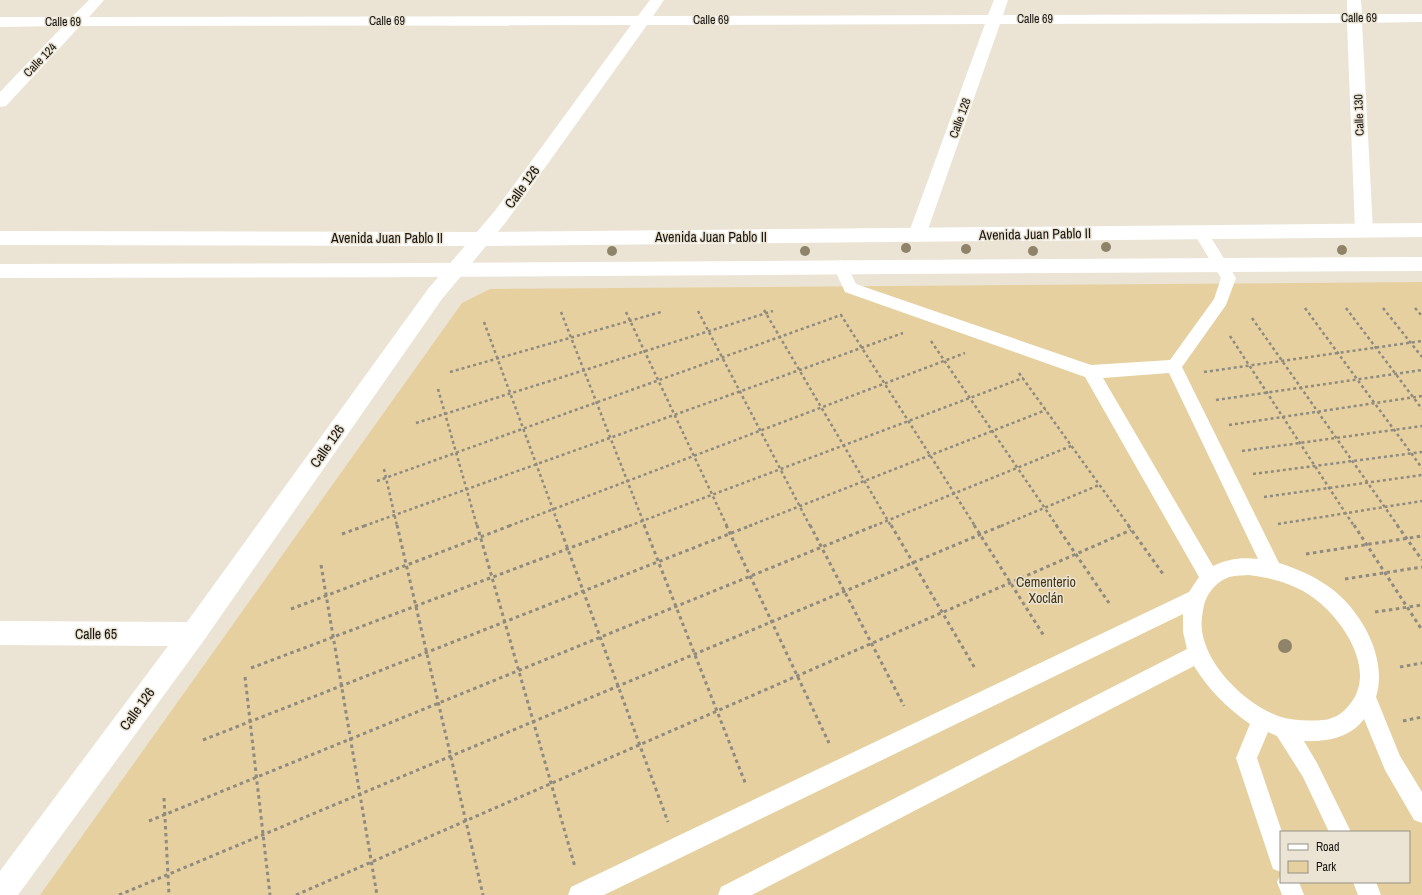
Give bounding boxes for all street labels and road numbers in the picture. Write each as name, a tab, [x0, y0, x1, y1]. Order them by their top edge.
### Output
street label: Calle 69	[1341, 10, 1377, 26]
street label: Calle 69	[1017, 11, 1053, 27]
street label: Calle 69	[693, 12, 729, 28]
street label: Calle 69	[369, 13, 405, 29]
street label: Calle 69	[45, 14, 81, 30]
street label: Calle 124	[20, 39, 61, 81]
street label: Calle 130	[1350, 94, 1368, 136]
street label: Calle 128	[945, 96, 975, 140]
street label: Calle 126	[500, 162, 544, 212]
street label: Avenida Juan Pablo II	[978, 224, 1091, 244]
street label: Avenida Juan Pablo II	[654, 228, 767, 246]
street label: Avenida Juan Pablo II	[330, 229, 443, 247]
street label: Calle 126	[306, 421, 348, 471]
street label: Calle 65	[75, 625, 117, 643]
street label: Calle 126	[115, 684, 159, 734]

